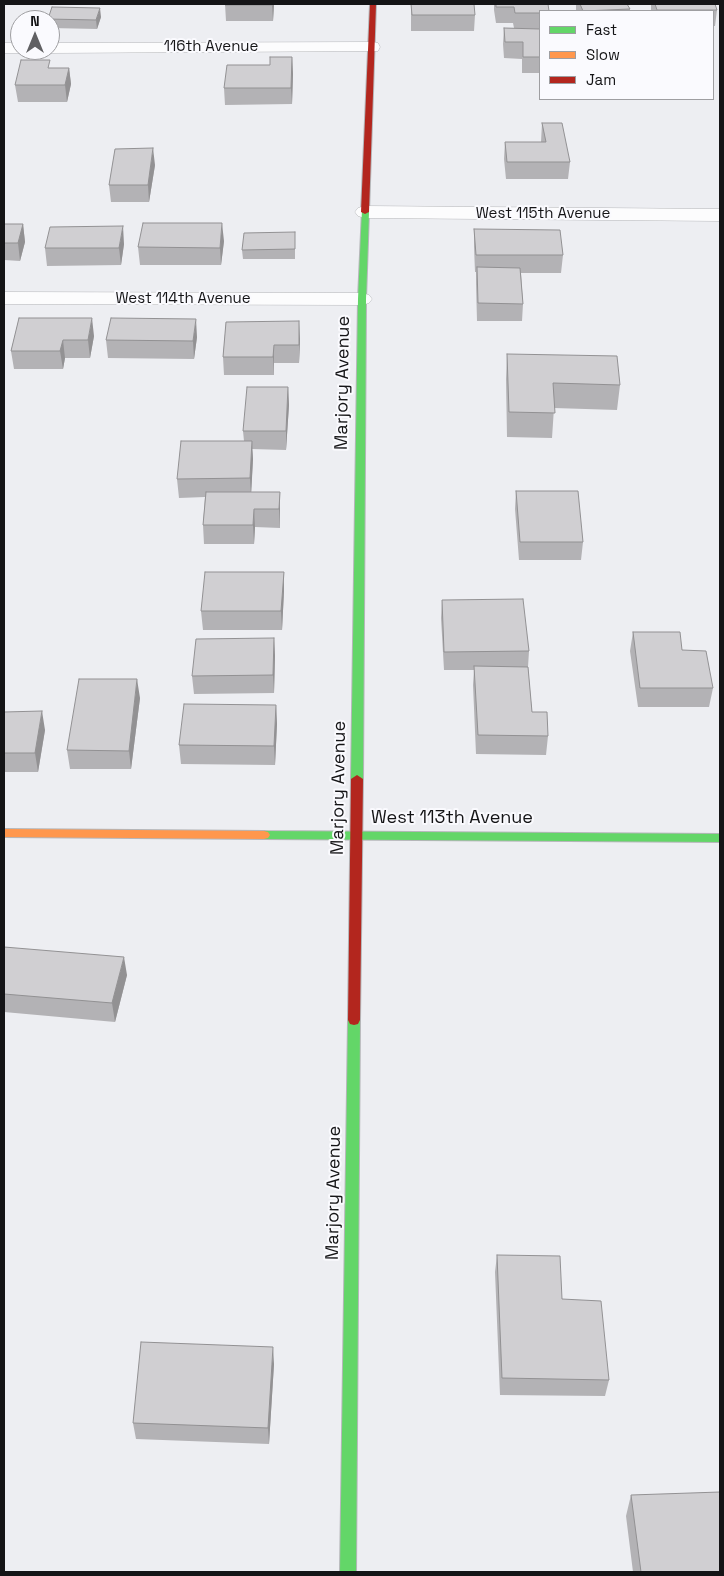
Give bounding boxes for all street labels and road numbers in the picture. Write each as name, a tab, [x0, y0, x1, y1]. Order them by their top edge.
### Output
street label: 116th Avenue	[164, 38, 258, 56]
street label: West 115th Avenue	[476, 205, 610, 223]
street label: West 114th Avenue	[115, 290, 251, 308]
street label: Marjory Avenue	[331, 316, 355, 450]
street label: Marjory Avenue	[327, 721, 351, 855]
street label: West 113th Avenue	[371, 807, 533, 829]
street label: Marjory Avenue	[322, 1126, 346, 1260]

